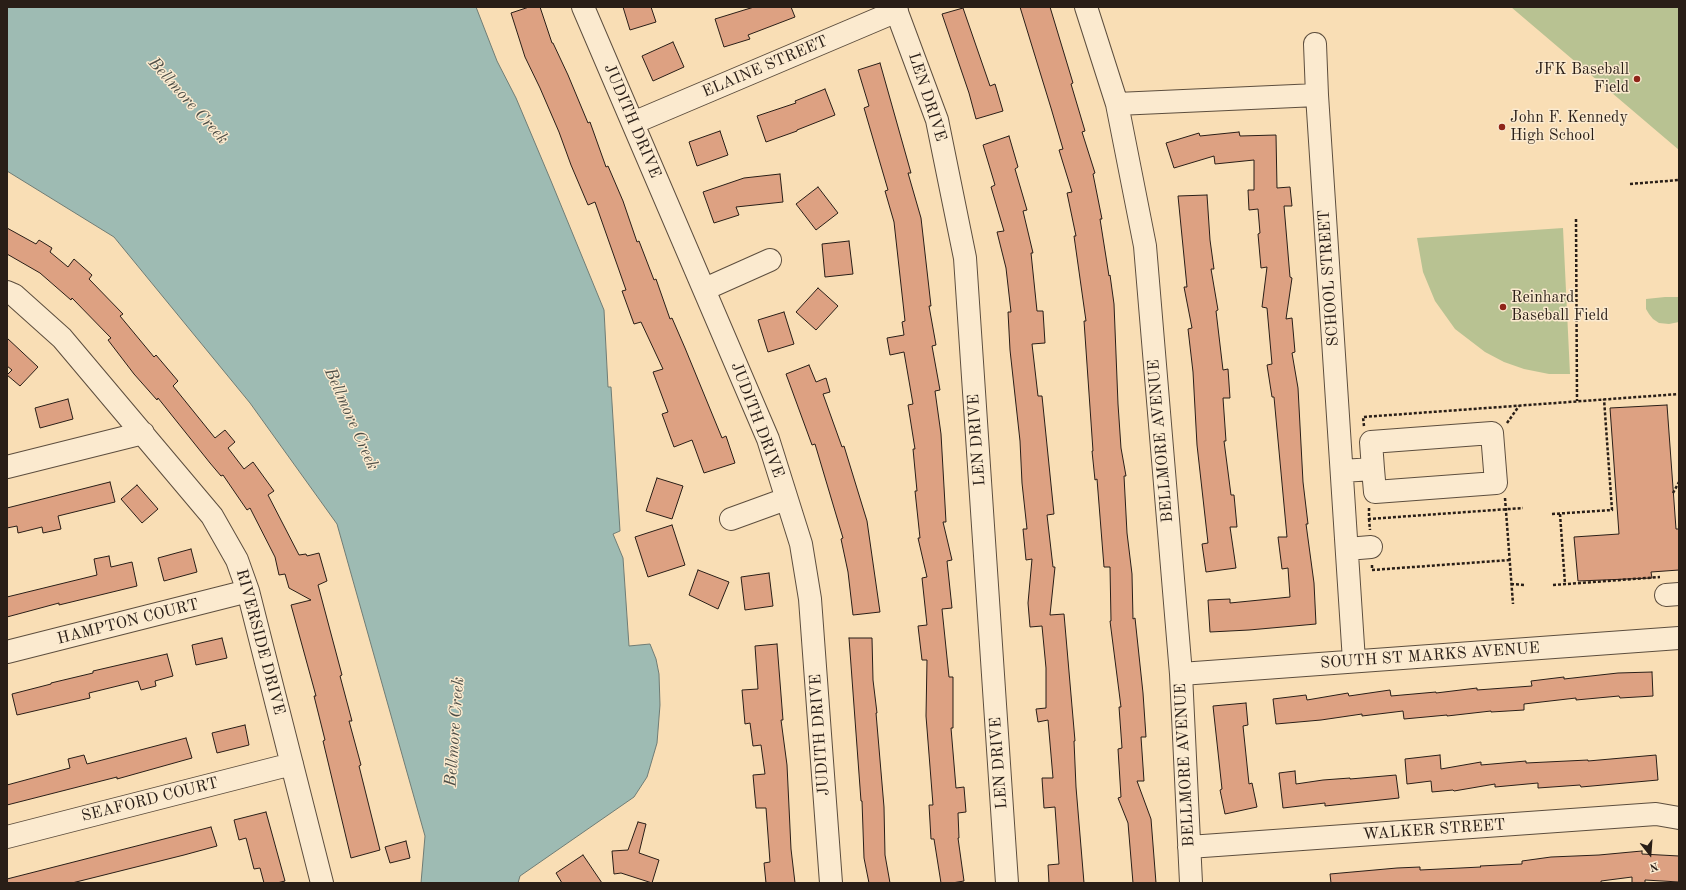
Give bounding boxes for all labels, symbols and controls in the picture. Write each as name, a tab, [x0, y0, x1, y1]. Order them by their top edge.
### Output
street label: ELAINE STREET	[699, 32, 831, 102]
street label: LEN DRIVE	[904, 50, 950, 144]
water label: Bellmore Creek	[144, 53, 232, 149]
place label: JFK Baseball Field	[1535, 60, 1629, 98]
street label: JUDITH DRIVE	[599, 61, 665, 181]
marker: JFK Baseball Field	[1632, 74, 1642, 84]
place label: John F. Kennedy High School	[1510, 108, 1628, 146]
marker: John F. Kennedy High School	[1497, 122, 1507, 132]
street label: SCHOOL STREET	[1315, 209, 1343, 347]
place label: Reinhard Baseball Field	[1511, 288, 1609, 326]
marker: Reinhard Baseball Field	[1498, 302, 1508, 312]
street label: BELLMORE AVENUE	[1144, 359, 1178, 523]
street label: JUDITH DRIVE	[726, 360, 788, 480]
water label: Bellmore Creek	[319, 365, 383, 473]
street label: LEN DRIVE	[964, 393, 990, 487]
street label: RIVERSIDE DRIVE	[231, 567, 289, 717]
street label: HAMPTON COURT	[55, 595, 201, 649]
street label: SOUTH ST MARKS AVENUE	[1320, 639, 1540, 673]
street label: JUDITH DRIVE	[806, 673, 834, 797]
water label: Bellmore Creek	[441, 676, 469, 788]
street label: BELLMORE AVENUE	[1171, 683, 1199, 847]
street label: LEN DRIVE	[986, 716, 1012, 810]
street label: SEAFORD COURT	[80, 774, 220, 826]
street label: WALKER STREET	[1362, 815, 1506, 845]
north arrow	[1630, 834, 1670, 874]
text: N	[1648, 859, 1659, 872]

